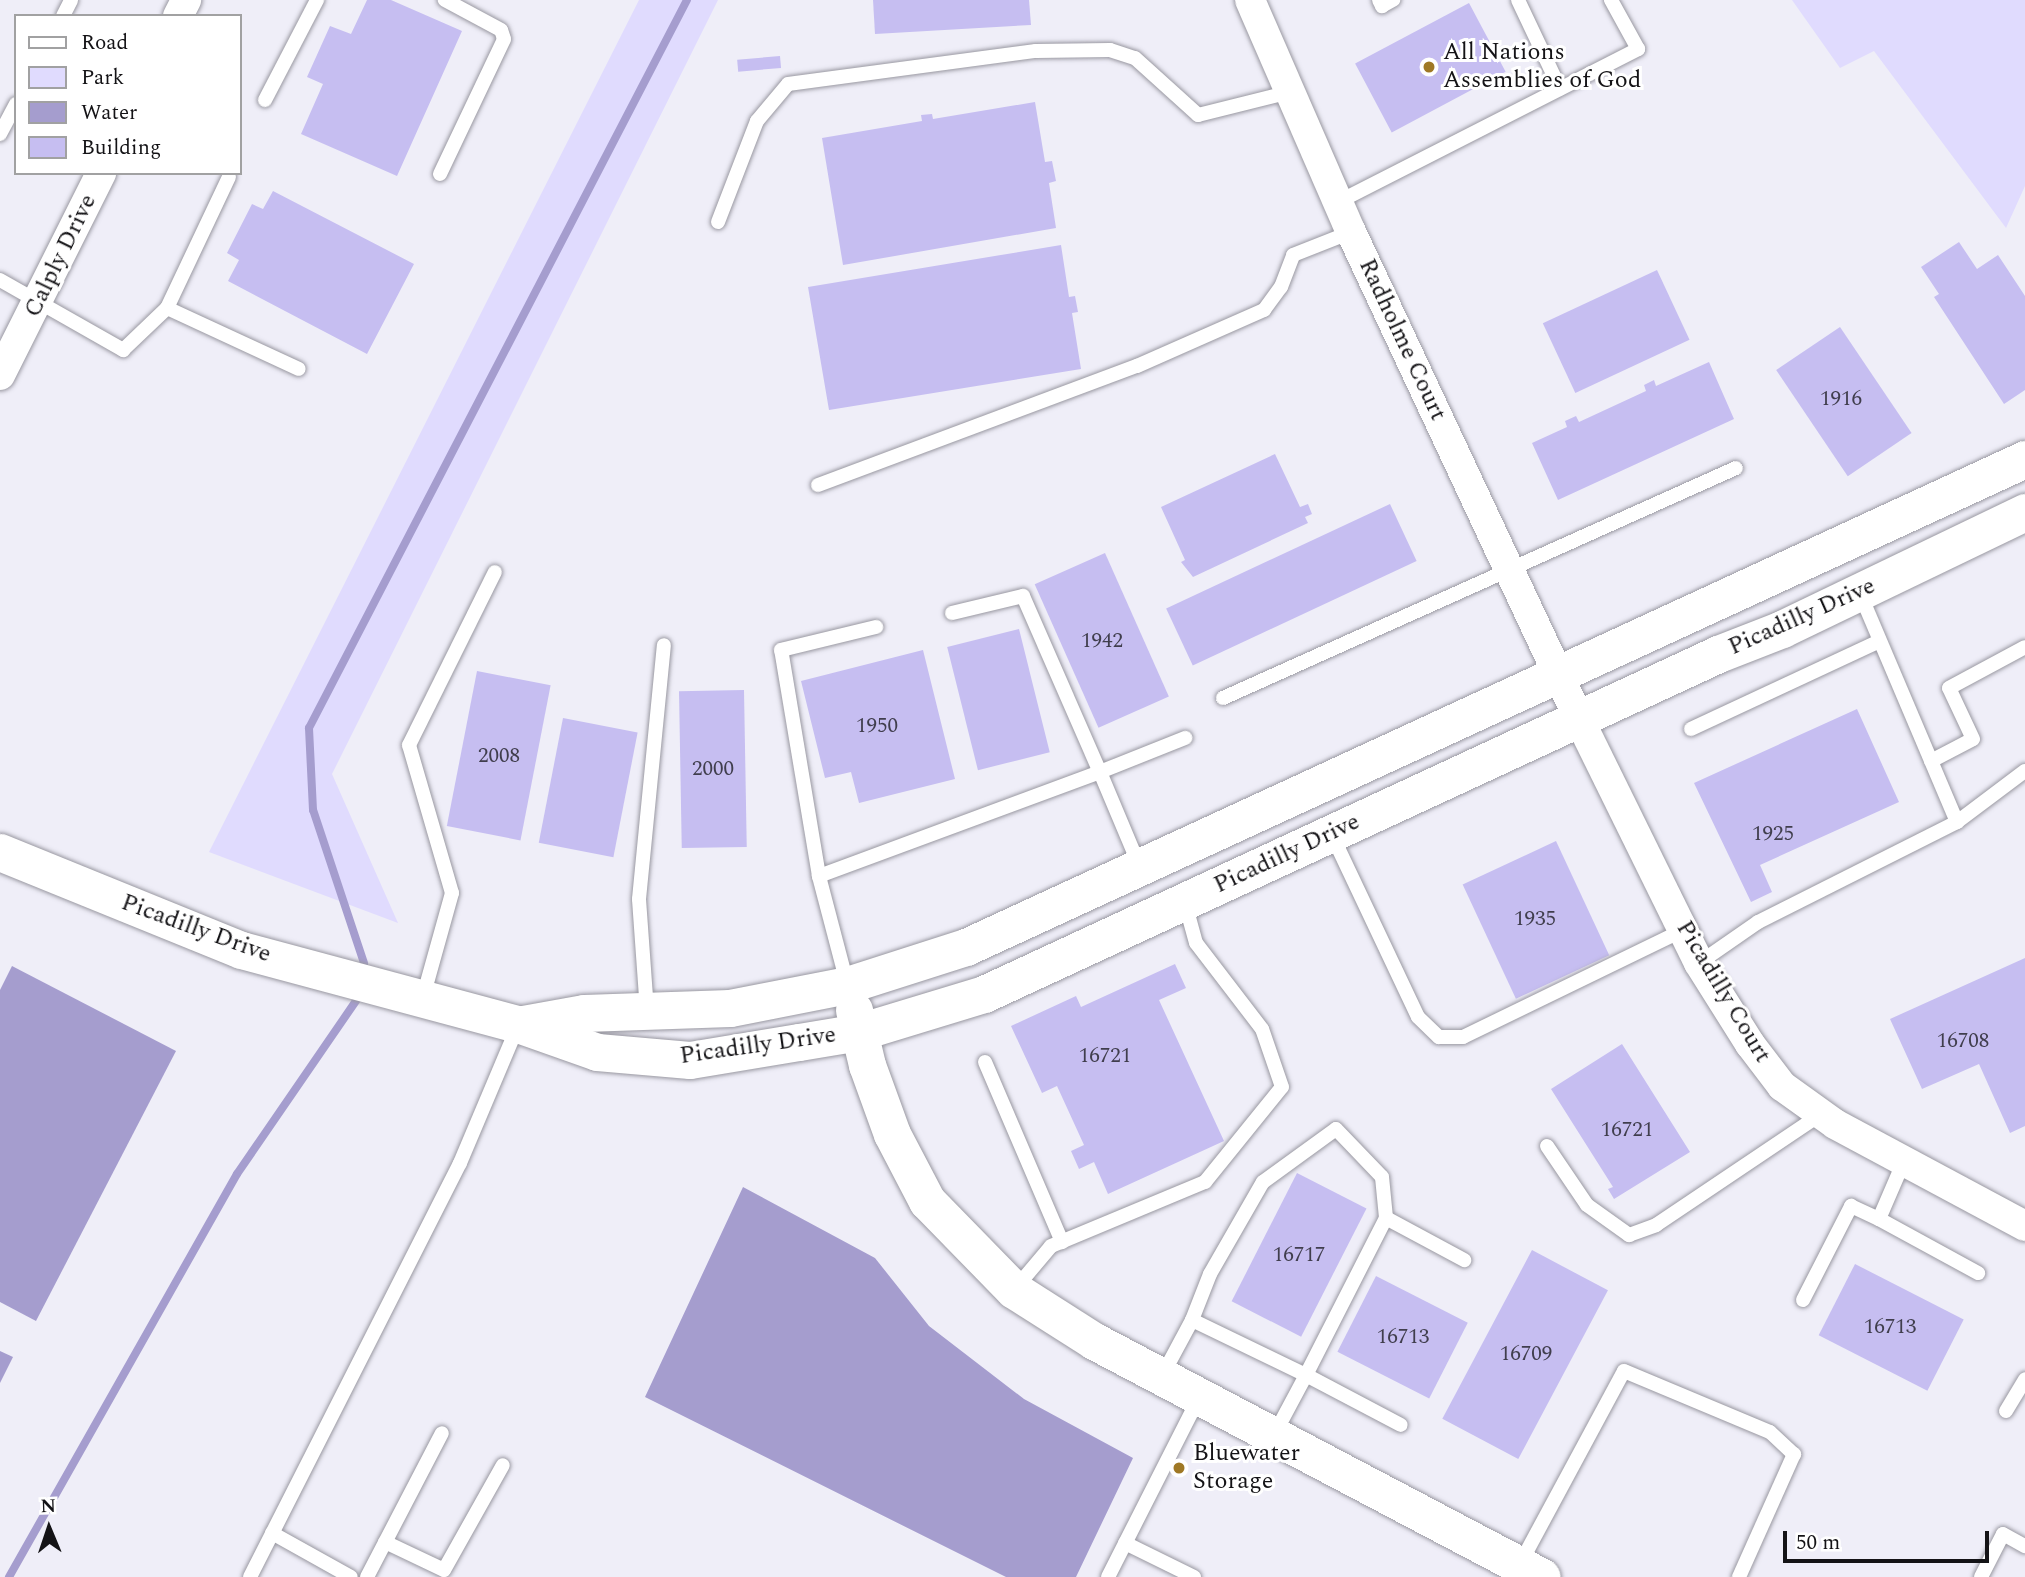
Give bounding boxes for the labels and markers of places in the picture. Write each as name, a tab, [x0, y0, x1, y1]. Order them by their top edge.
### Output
place label: All Nations Assemblies of God	[1443, 39, 1641, 95]
marker: All Nations Assemblies of God	[1421, 59, 1437, 75]
place label: Bluewater Storage	[1193, 1440, 1300, 1496]
marker: Bluewater Storage	[1171, 1460, 1187, 1476]

